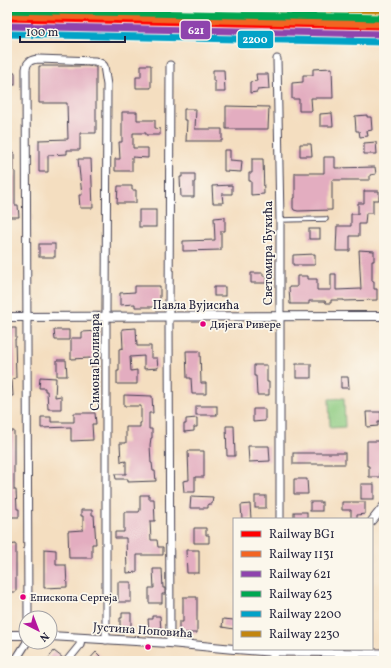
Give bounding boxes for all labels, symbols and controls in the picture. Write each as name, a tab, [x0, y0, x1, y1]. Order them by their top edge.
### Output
scale bar	[20, 18, 125, 44]
line badge: 621	[180, 20, 211, 40]
text: 621	[188, 24, 204, 39]
text: 100 m	[26, 25, 59, 41]
line badge: 2200	[237, 30, 274, 49]
text: 2200	[242, 33, 268, 48]
street label: Светомира Ђукића	[261, 201, 277, 305]
street label: Павла Вујисића	[153, 298, 239, 314]
street label: Симона Боливара	[88, 313, 104, 411]
place label: Дијега Ривере	[210, 318, 281, 333]
marker: Дијега Ривере	[198, 319, 208, 329]
legend	[233, 518, 373, 650]
text: Railway BG1	[269, 527, 335, 543]
text: Railway 1131	[269, 547, 334, 563]
text: Railway 621	[269, 567, 331, 583]
text: Railway 623	[269, 587, 332, 603]
place label: Епископа Сергеја	[30, 591, 118, 606]
marker: Епископа Сергеја	[18, 592, 28, 602]
text: Railway 2200	[269, 607, 341, 623]
north arrow	[18, 610, 58, 650]
street label: Јустина Поповића	[93, 620, 193, 642]
text: Railway 2230	[269, 627, 339, 643]
text: N	[36, 628, 52, 645]
unlabelled marker	[143, 642, 153, 652]

